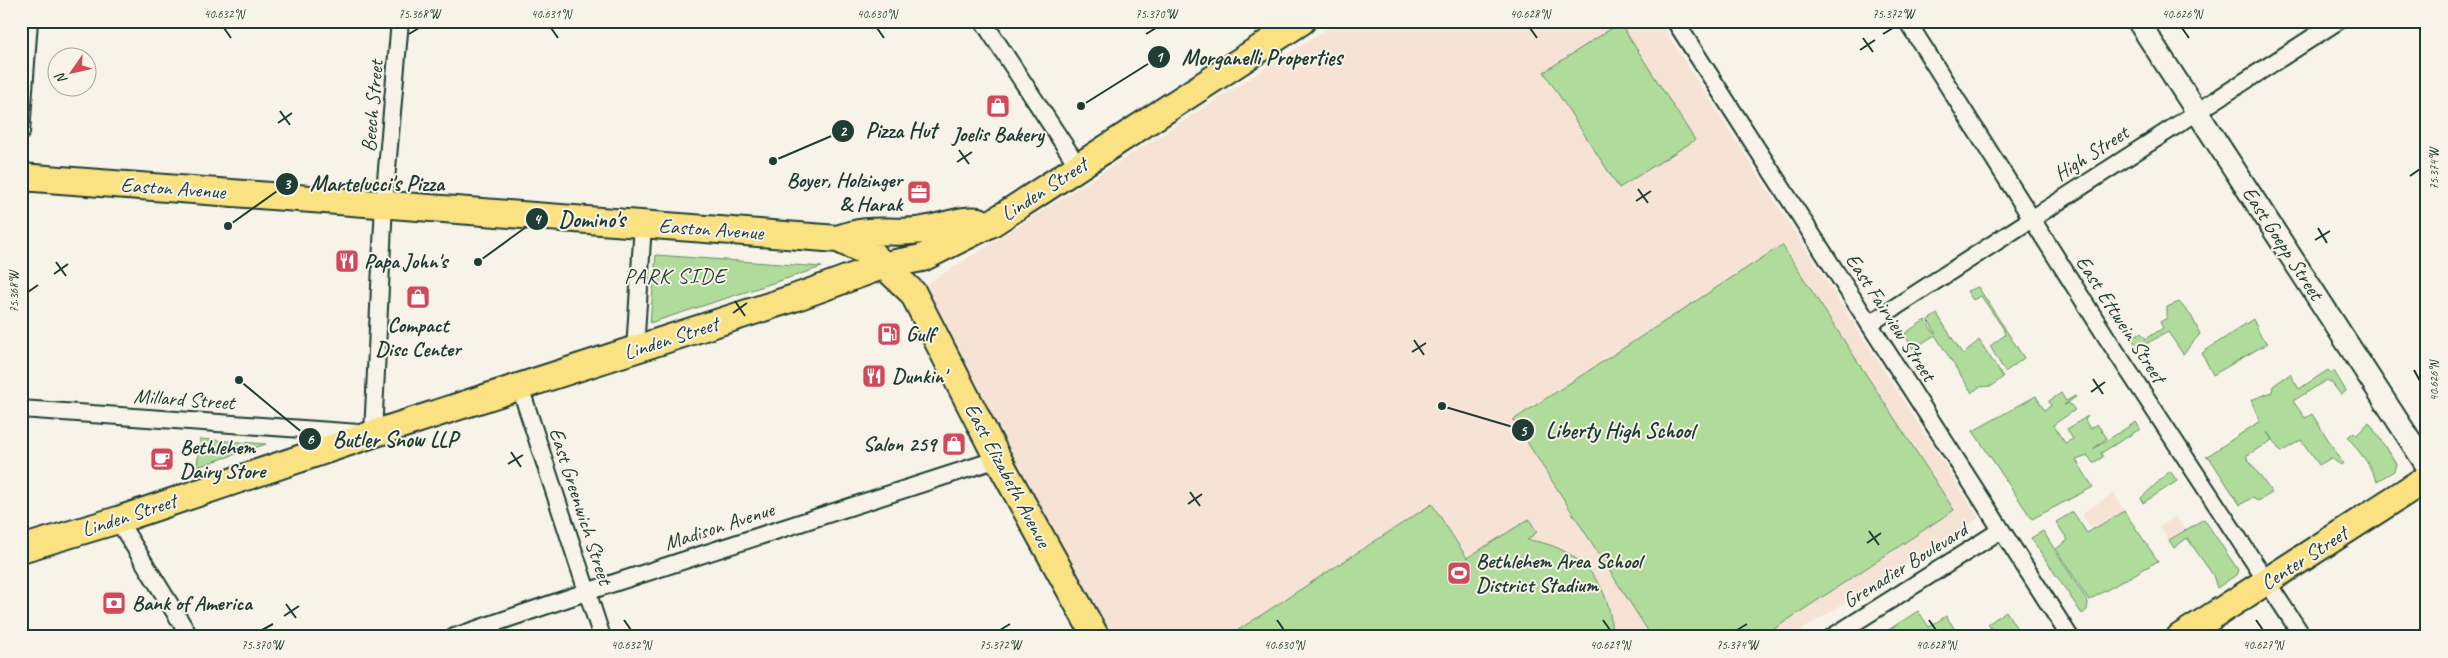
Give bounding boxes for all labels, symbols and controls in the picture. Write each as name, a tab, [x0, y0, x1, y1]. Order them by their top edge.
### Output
text: 40.632°N	[204, 6, 246, 22]
text: 75.368°W	[398, 6, 442, 22]
text: 40.631°N	[531, 6, 573, 22]
text: 40.630°N	[857, 6, 899, 22]
text: 75.370°W	[1135, 6, 1179, 22]
text: 40.628°N	[1510, 6, 1552, 22]
text: 75.372°W	[1872, 6, 1916, 22]
text: 40.626°N	[2162, 6, 2204, 22]
callout: Morganelli Properties	[1147, 38, 1352, 75]
text: Morganelli Properties	[1182, 44, 1344, 72]
north arrow	[48, 48, 98, 98]
text: 1	[1156, 48, 1165, 67]
street label: Beech Street	[355, 57, 389, 153]
text: N	[51, 69, 71, 87]
shop icon: Joelis Bakery	[985, 93, 1011, 119]
callout: Pizza Hut	[831, 112, 947, 149]
text: Pizza Hut	[865, 117, 940, 145]
street label: High Street	[2049, 118, 2135, 187]
place label: Joelis Bakery	[950, 121, 1045, 148]
text: 2	[840, 122, 848, 141]
text: 75.374°W	[2426, 146, 2442, 190]
street label: Linden Street	[996, 150, 1095, 227]
callout: Martelucci's Pizza	[275, 165, 454, 202]
place label: Boyer, Holzinger & Harak	[787, 167, 904, 217]
text: Martelucci's Pizza	[310, 170, 446, 198]
street label: Easton Avenue	[120, 171, 227, 205]
text: 3	[284, 175, 292, 194]
office icon: Boyer, Holzinger & Harak	[906, 179, 932, 205]
street label: East Goepp Street	[2237, 181, 2330, 306]
callout: Domino's	[524, 200, 635, 237]
text: Domino's	[559, 206, 627, 234]
text: 4	[534, 210, 543, 229]
street label: Easton Avenue	[658, 212, 765, 246]
restaurant icon: Papa John's	[334, 248, 360, 274]
place label: Papa John's	[364, 248, 450, 274]
street label: East Fairview Street	[1840, 248, 1943, 388]
street label: East Ettwein Street	[2070, 250, 2173, 390]
district label: PARK SIDE	[624, 262, 728, 290]
text: 75.368°W	[6, 269, 22, 313]
shop icon: Compact Disc Center	[405, 284, 431, 310]
street label: Linden Street	[620, 310, 724, 365]
place label: Compact Disc Center	[375, 312, 463, 362]
fuel station icon: Gulf	[876, 321, 902, 347]
place label: Gulf	[906, 321, 939, 347]
text: 40.626°N	[2426, 359, 2442, 401]
restaurant icon: Dunkin'	[861, 363, 887, 389]
place label: Dunkin'	[892, 363, 950, 389]
street label: Millard Street	[133, 383, 237, 416]
street label: East Elizabeth Avenue	[959, 398, 1058, 553]
callout: Liberty High School	[1511, 412, 1704, 449]
text: Liberty High School	[1546, 417, 1698, 445]
callout: Butler Snow LLP	[297, 420, 467, 457]
text: 5	[1520, 422, 1528, 441]
street label: East Greenwich Street	[543, 424, 619, 590]
text: Butler Snow LLP	[333, 426, 461, 454]
text: 6	[306, 430, 314, 449]
place label: Salon 259	[863, 431, 939, 457]
shop icon: Salon 259	[941, 431, 967, 457]
place label: Bethlehem Dairy Store	[180, 434, 267, 485]
cafe icon: Bethlehem Dairy Store	[149, 446, 175, 472]
street label: Linden Street	[78, 487, 182, 542]
street label: Madison Avenue	[661, 496, 778, 556]
street label: Grenadier Boulevard	[1838, 514, 1975, 614]
street label: Center Street	[2256, 519, 2355, 596]
place label: Bethlehem Area School District Stadium	[1476, 548, 1646, 598]
sports icon: Bethlehem Area School District Stadium	[1446, 560, 1472, 586]
bank icon: Bank of America	[101, 590, 127, 616]
place label: Bank of America	[132, 590, 253, 616]
text: 75.370°W	[241, 637, 285, 653]
text: 40.632°N	[611, 637, 653, 653]
text: 75.372°W	[979, 637, 1023, 653]
text: 40.630°N	[1264, 637, 1306, 653]
text: 40.629°N	[1590, 637, 1632, 653]
text: 75.374°W	[1716, 637, 1760, 653]
text: 40.628°N	[1916, 637, 1958, 653]
text: 40.627°N	[2243, 637, 2285, 653]

